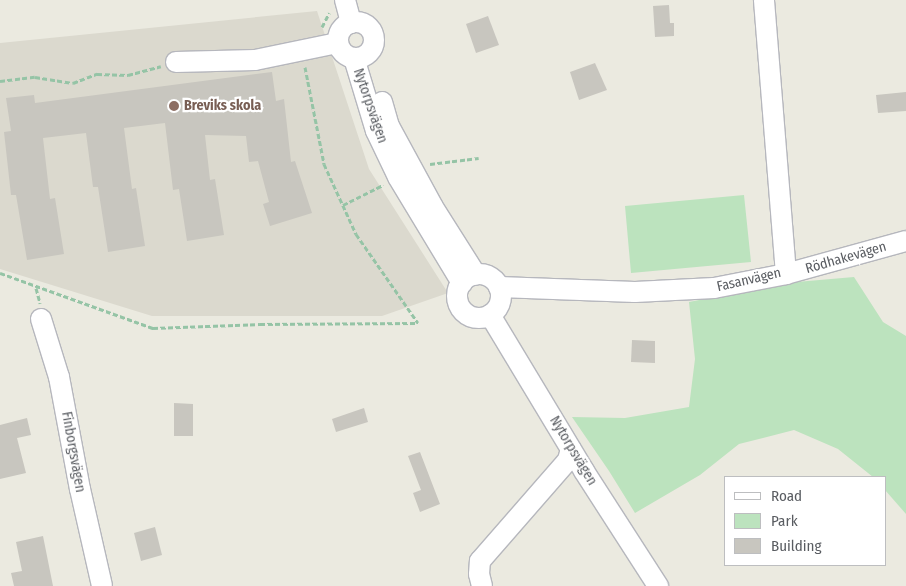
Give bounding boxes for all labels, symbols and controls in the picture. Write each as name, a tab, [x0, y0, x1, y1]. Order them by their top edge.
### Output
street label: Nytorpsvägen	[349, 66, 391, 146]
place label: Breviks skola	[184, 98, 261, 114]
marker: Breviks skola	[168, 100, 180, 112]
street label: Rödhakevägen	[804, 238, 888, 278]
street label: Fasanvägen	[715, 264, 783, 296]
street label: Finborgsvägen	[58, 410, 88, 494]
street label: Nytorpsvägen	[546, 413, 600, 489]
legend	[724, 476, 886, 566]
text: Road	[771, 487, 802, 505]
text: Park	[771, 512, 798, 530]
text: Building	[771, 537, 822, 555]

